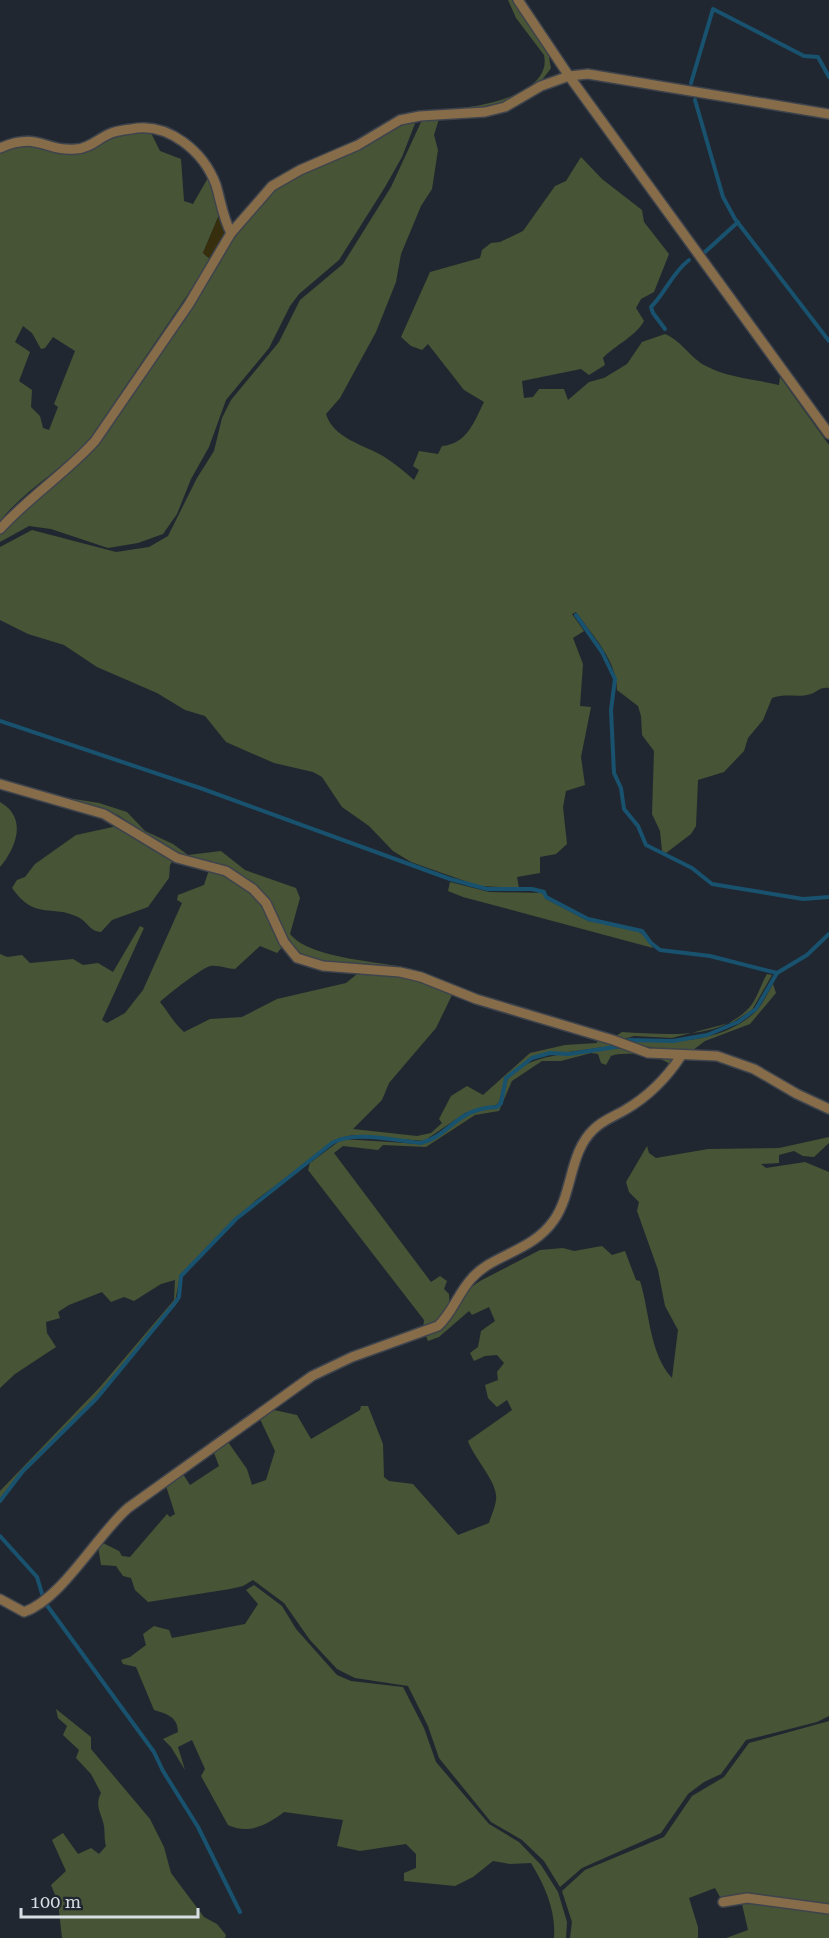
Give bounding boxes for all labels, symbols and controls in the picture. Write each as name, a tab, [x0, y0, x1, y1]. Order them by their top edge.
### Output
scale bar	[21, 1881, 198, 1919]
text: 100 m	[30, 1891, 81, 1912]

